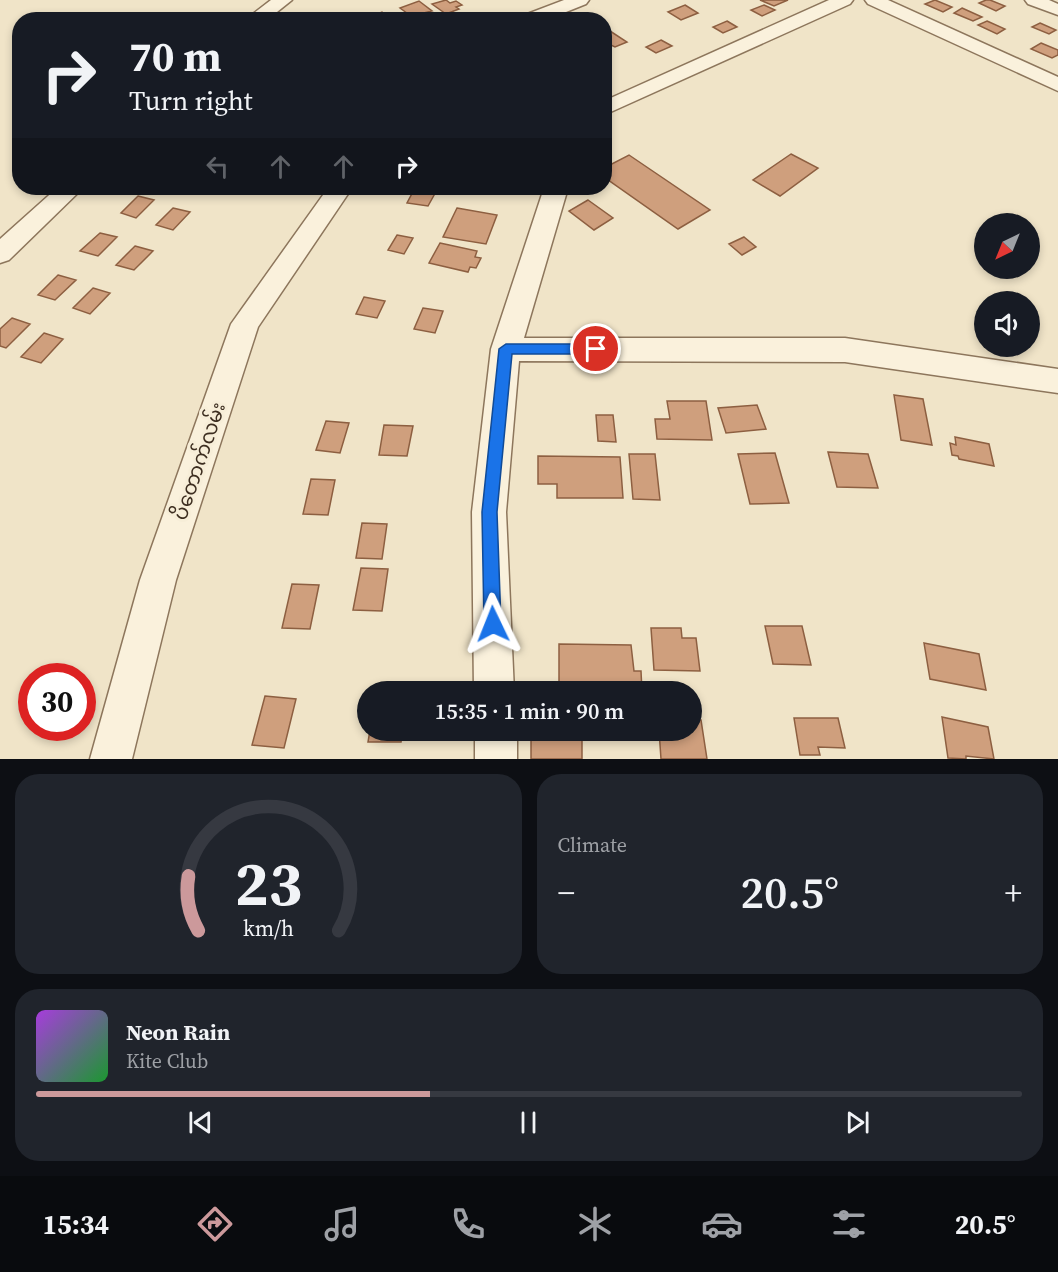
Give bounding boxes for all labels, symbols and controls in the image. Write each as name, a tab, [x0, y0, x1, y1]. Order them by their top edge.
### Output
text: 70 m	[129, 27, 222, 85]
icon: right	[30, 36, 108, 114]
text: Turn right	[129, 82, 253, 119]
icon: left	[201, 150, 234, 183]
icon: ahead	[264, 150, 297, 183]
icon: ahead	[327, 150, 360, 183]
icon: right	[390, 150, 423, 183]
north arrow	[974, 213, 1040, 279]
map controls	[974, 213, 1040, 357]
button: sound	[974, 291, 1040, 357]
pin	[570, 323, 621, 374]
icon: arrive	[579, 332, 612, 365]
street label: ပိတောက်လမ်း	[166, 398, 232, 524]
position arrow	[461, 592, 525, 656]
speed limit sign: 30	[18, 663, 96, 741]
text: 15:35 · 1 min · 90 m	[435, 696, 624, 726]
text: Climate	[558, 831, 627, 859]
text: 23	[234, 840, 302, 926]
text: 20.5°	[741, 861, 839, 923]
text: −	[558, 870, 575, 915]
text: +	[1005, 870, 1022, 915]
text: km/h	[243, 914, 294, 943]
text: Neon Rain	[126, 1017, 230, 1047]
text: Kite Club	[126, 1047, 208, 1075]
icon: previous	[184, 1106, 217, 1139]
icon: pause	[512, 1106, 545, 1139]
icon: next	[841, 1106, 874, 1139]
icon: directions	[194, 1203, 236, 1245]
icon: music	[321, 1203, 363, 1245]
icon: phone	[447, 1203, 489, 1245]
icon: climate	[574, 1203, 616, 1245]
icon: car	[701, 1203, 743, 1245]
icon: filters	[828, 1203, 870, 1245]
text: 15:34	[42, 1206, 109, 1243]
text: 20.5°	[955, 1206, 1016, 1243]

